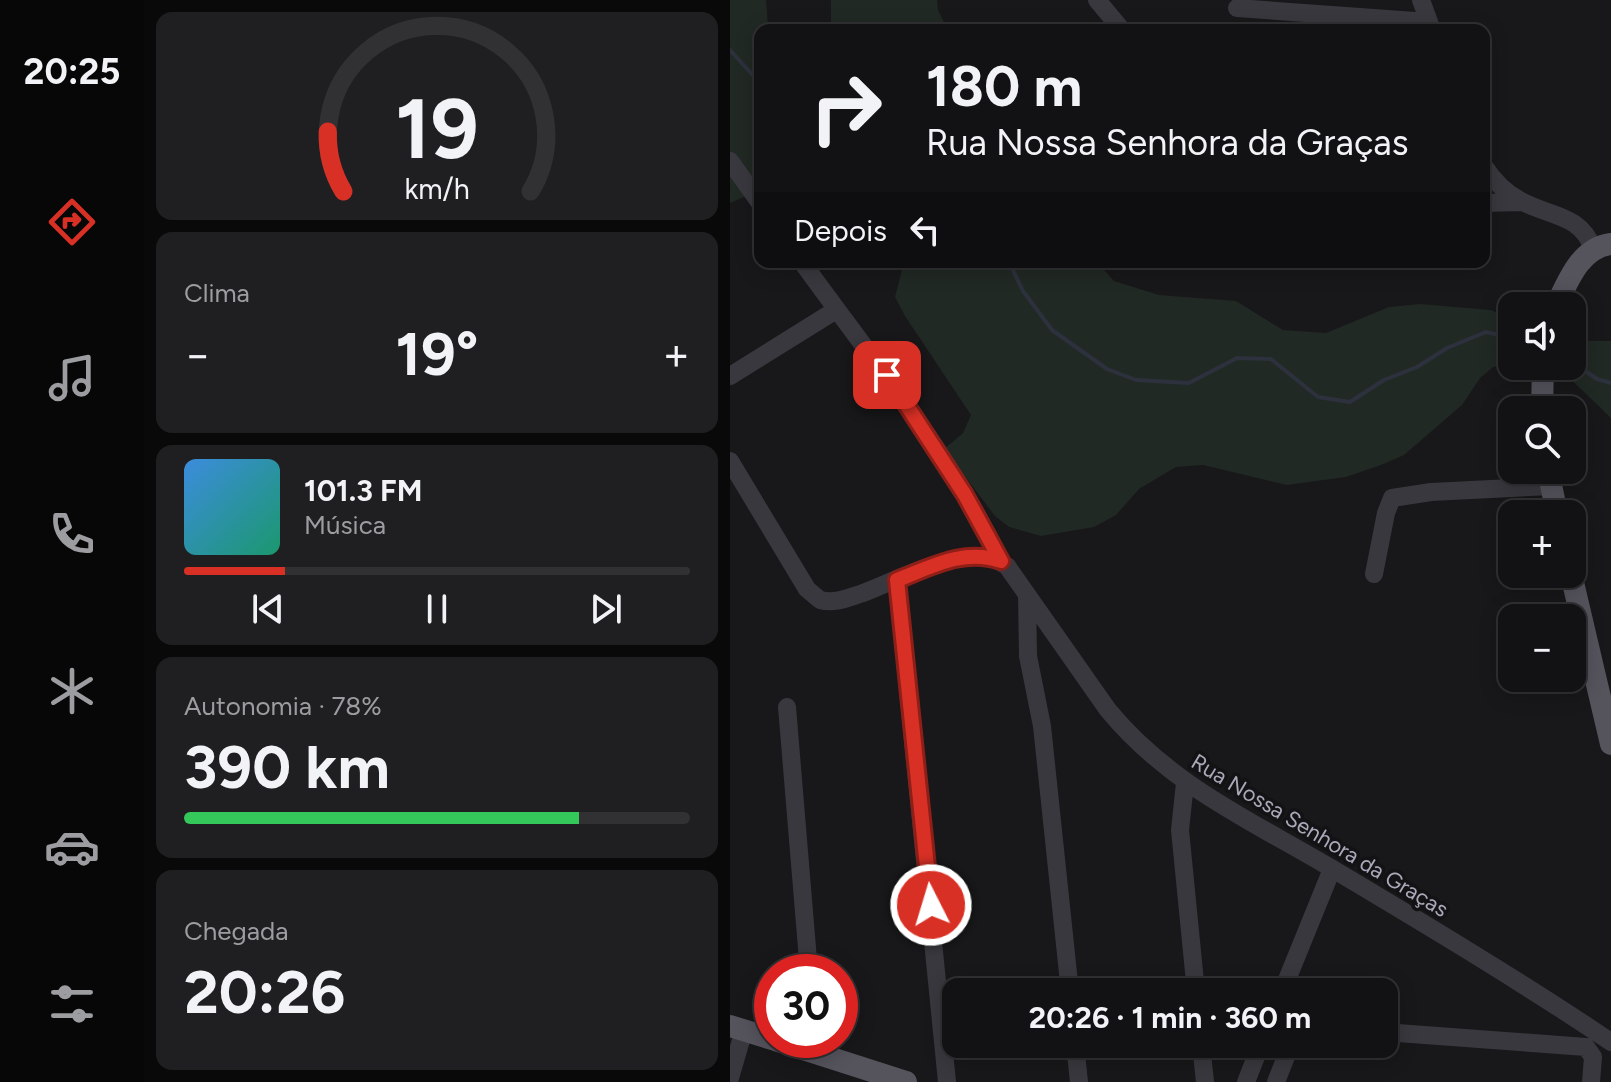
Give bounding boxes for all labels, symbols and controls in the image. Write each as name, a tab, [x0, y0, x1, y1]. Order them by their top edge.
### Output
text: 20:25	[24, 50, 120, 93]
text: 180 m	[926, 53, 1082, 120]
icon: right	[794, 56, 898, 160]
text: 19	[395, 79, 479, 179]
text: Rua Nossa Senhora da Graças	[926, 121, 1409, 164]
text: km/h	[404, 172, 470, 206]
icon: directions	[44, 194, 100, 250]
icon: left	[903, 208, 947, 252]
text: Depois	[794, 212, 887, 249]
text: Clima	[184, 277, 250, 309]
map controls	[1498, 292, 1586, 692]
button: sound	[1498, 292, 1586, 380]
text: 19°	[396, 318, 478, 390]
text: −	[184, 328, 211, 381]
text: +	[663, 328, 690, 381]
pin	[853, 341, 921, 409]
icon: music	[44, 350, 100, 406]
icon: arrive	[865, 353, 909, 397]
button: search	[1498, 396, 1586, 484]
text: 101.3 FM	[304, 472, 422, 509]
button: +	[1498, 500, 1586, 588]
icon: phone	[44, 506, 100, 562]
text: Música	[304, 509, 386, 541]
icon: previous	[246, 587, 290, 631]
icon: pause	[415, 587, 459, 631]
icon: next	[584, 587, 628, 631]
button: −	[1498, 604, 1586, 692]
icon: climate	[44, 663, 100, 719]
text: Autonomia · 78%	[184, 690, 382, 722]
text: 390 km	[184, 731, 390, 803]
street label: Rua Nossa Senhora da Graças	[1186, 748, 1453, 923]
icon: car	[44, 819, 100, 875]
position arrow	[889, 863, 973, 947]
text: Chegada	[184, 915, 288, 947]
speed limit sign: 30	[754, 954, 858, 1058]
text: 20:26	[184, 956, 345, 1028]
icon: filters	[44, 976, 100, 1032]
text: 20:26 · 1 min · 360 m	[1029, 999, 1311, 1036]

